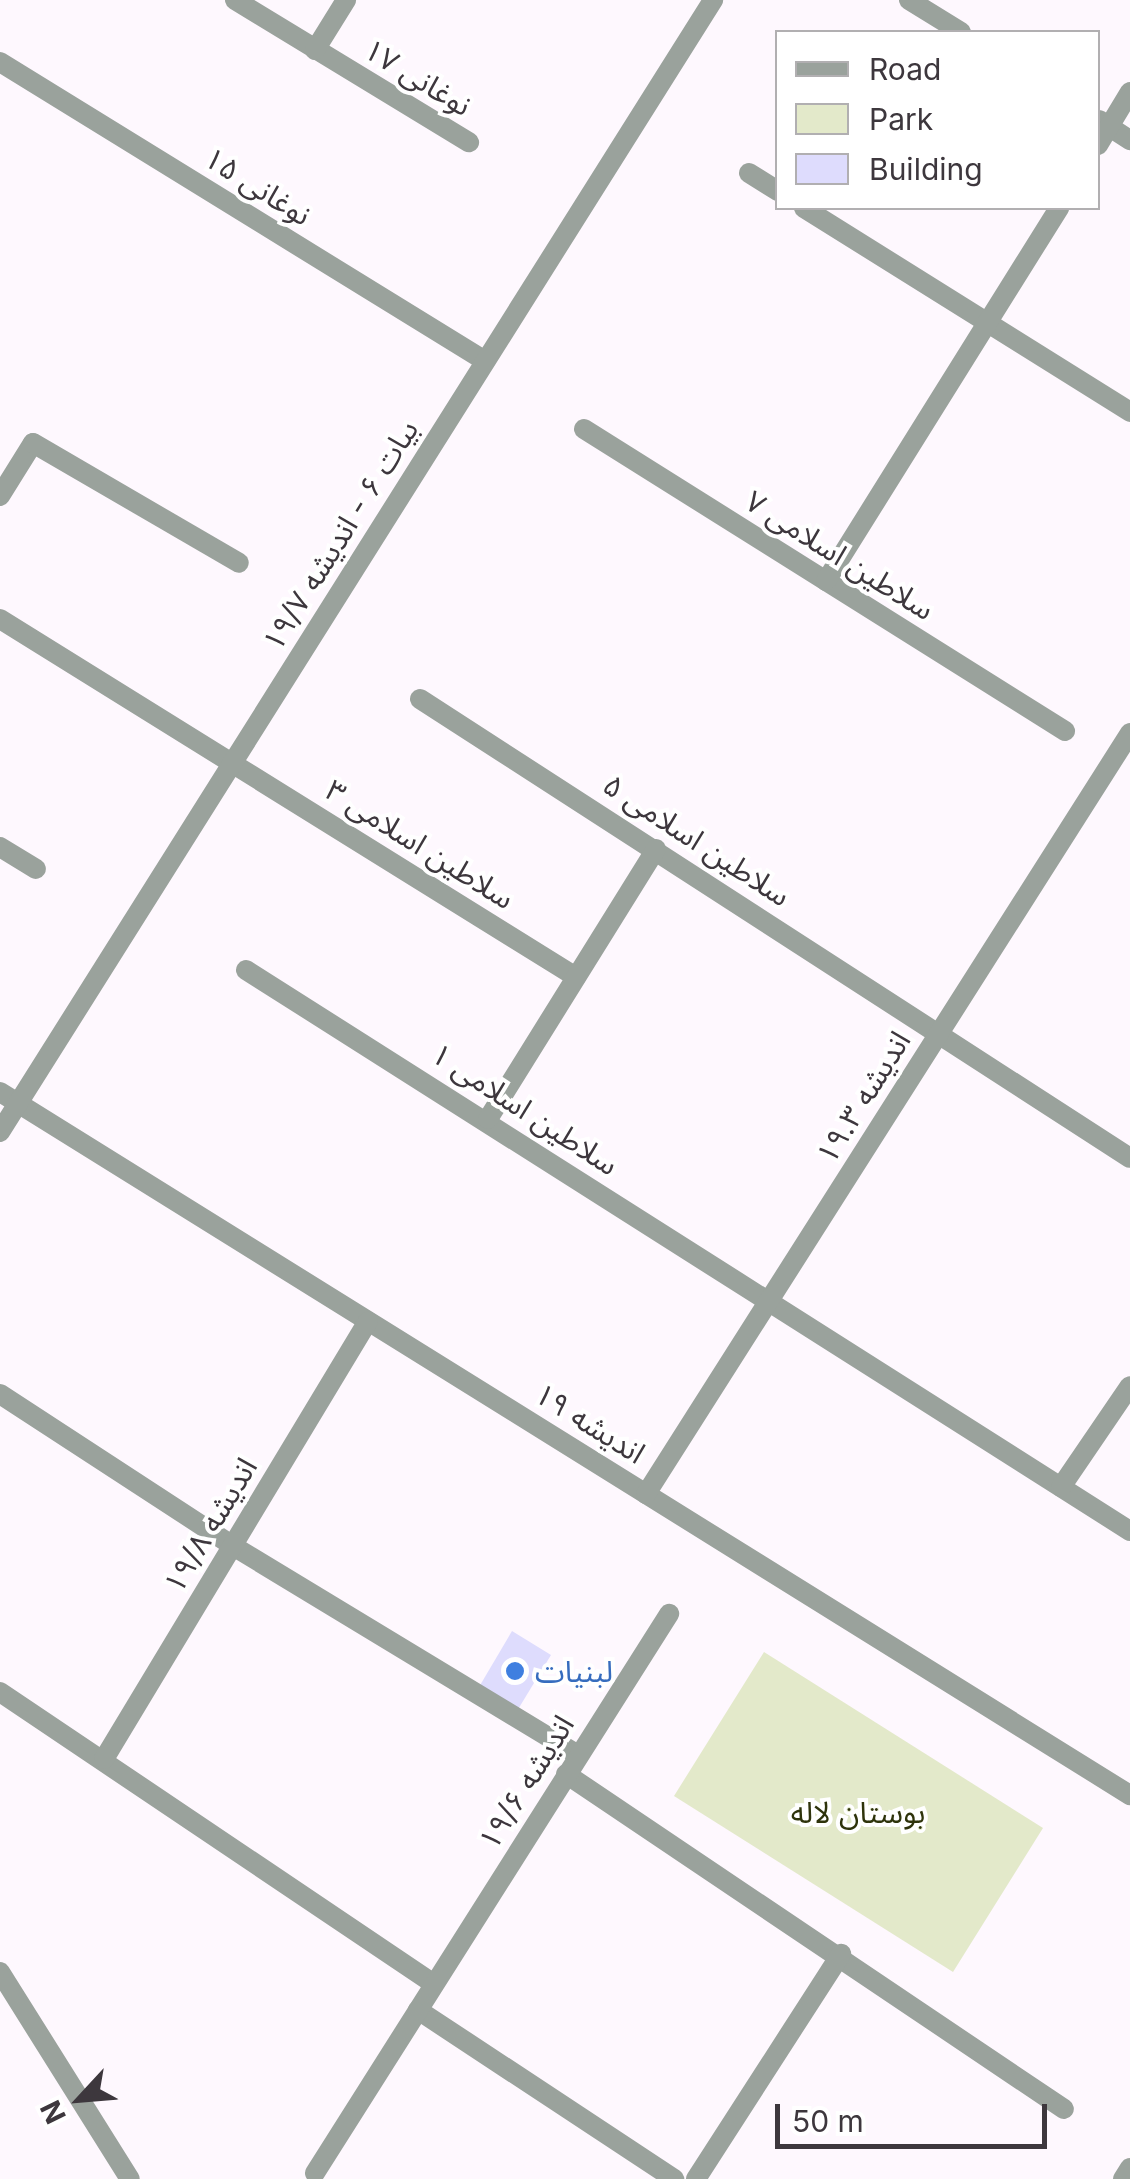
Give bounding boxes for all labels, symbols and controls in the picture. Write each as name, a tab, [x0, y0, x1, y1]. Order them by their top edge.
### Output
legend	[775, 30, 1100, 210]
street label: نوغانی ۱۷	[358, 31, 478, 123]
text: Road	[869, 51, 941, 87]
text: Park	[869, 101, 933, 137]
street label: نوغانی ۱۵	[198, 139, 318, 233]
text: Building	[869, 151, 983, 187]
street label: بیات ۶ - اندیشه ۱۹/۷	[255, 413, 425, 657]
street label: سلاطین اسلامی ۷	[739, 483, 941, 627]
street label: سلاطین اسلامی ۵	[597, 766, 797, 914]
street label: سلاطین اسلامی ۳	[319, 772, 521, 916]
street label: اندیشه ۱۹.۳	[808, 1024, 918, 1170]
street label: سلاطین اسلامی ۱	[425, 1035, 625, 1183]
street label: اندیشه ۱۹	[528, 1375, 652, 1471]
street label: اندیشه ۱۹/۸	[156, 1451, 264, 1599]
place label: لبنیات	[535, 1653, 613, 1689]
marker: لبنیات	[504, 1660, 526, 1682]
street label: اندیشه ۱۹/۶	[471, 1708, 581, 1856]
park label: بوستان لاله	[791, 1794, 925, 1830]
north arrow	[30, 2049, 130, 2149]
scale bar	[780, 2084, 1052, 2146]
text: N	[33, 2095, 73, 2129]
text: 50 m	[792, 2103, 864, 2139]

